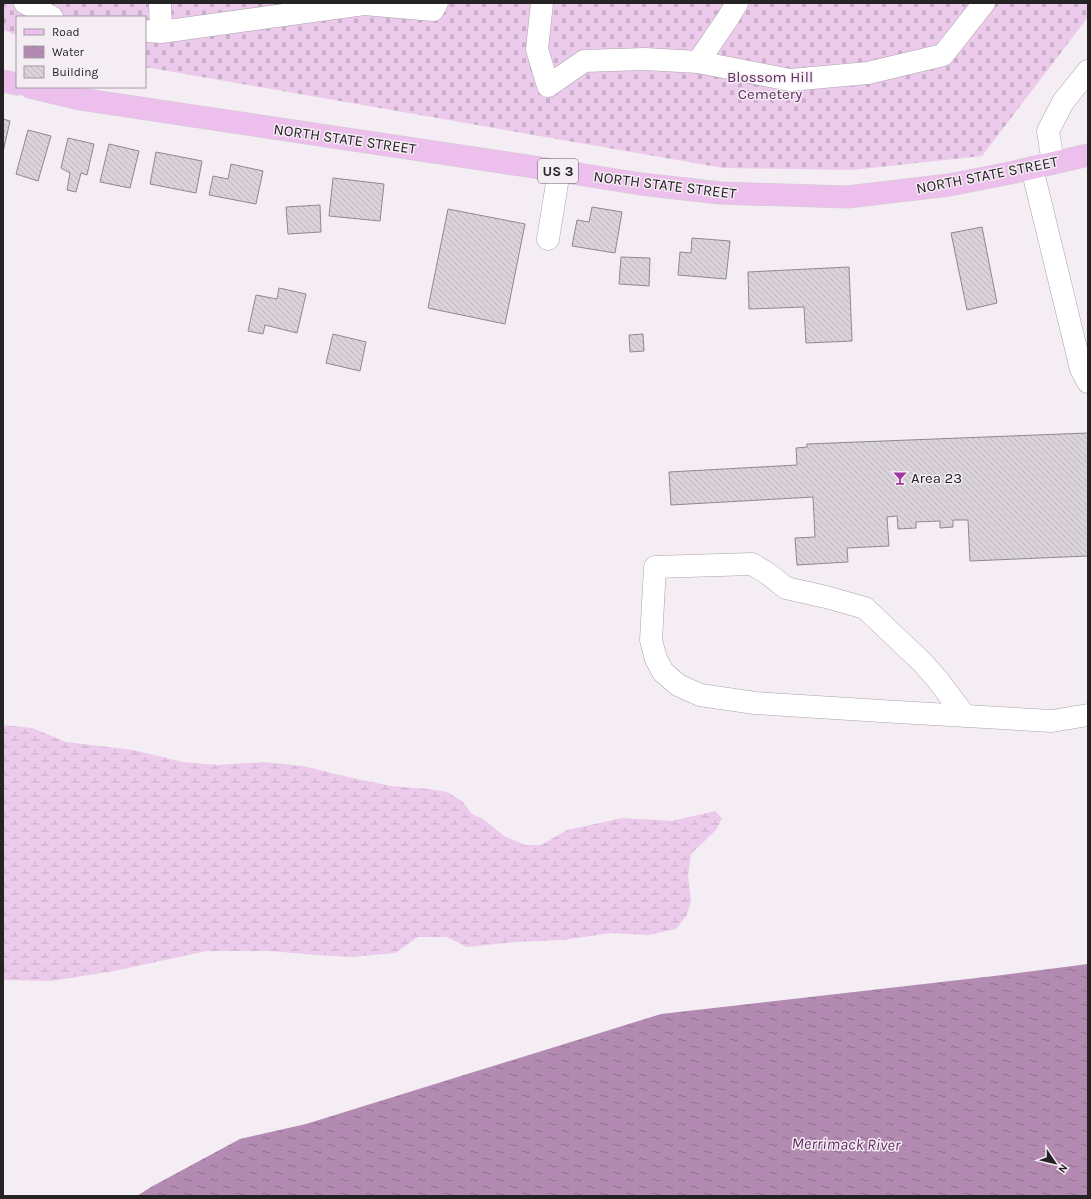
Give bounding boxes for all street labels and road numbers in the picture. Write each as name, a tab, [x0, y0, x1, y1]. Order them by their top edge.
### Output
street label: NORTH STATE STREET	[273, 120, 418, 158]
street label: NORTH STATE STREET	[915, 152, 1060, 198]
road number: US 3	[538, 159, 578, 183]
street label: NORTH STATE STREET	[593, 167, 738, 203]

